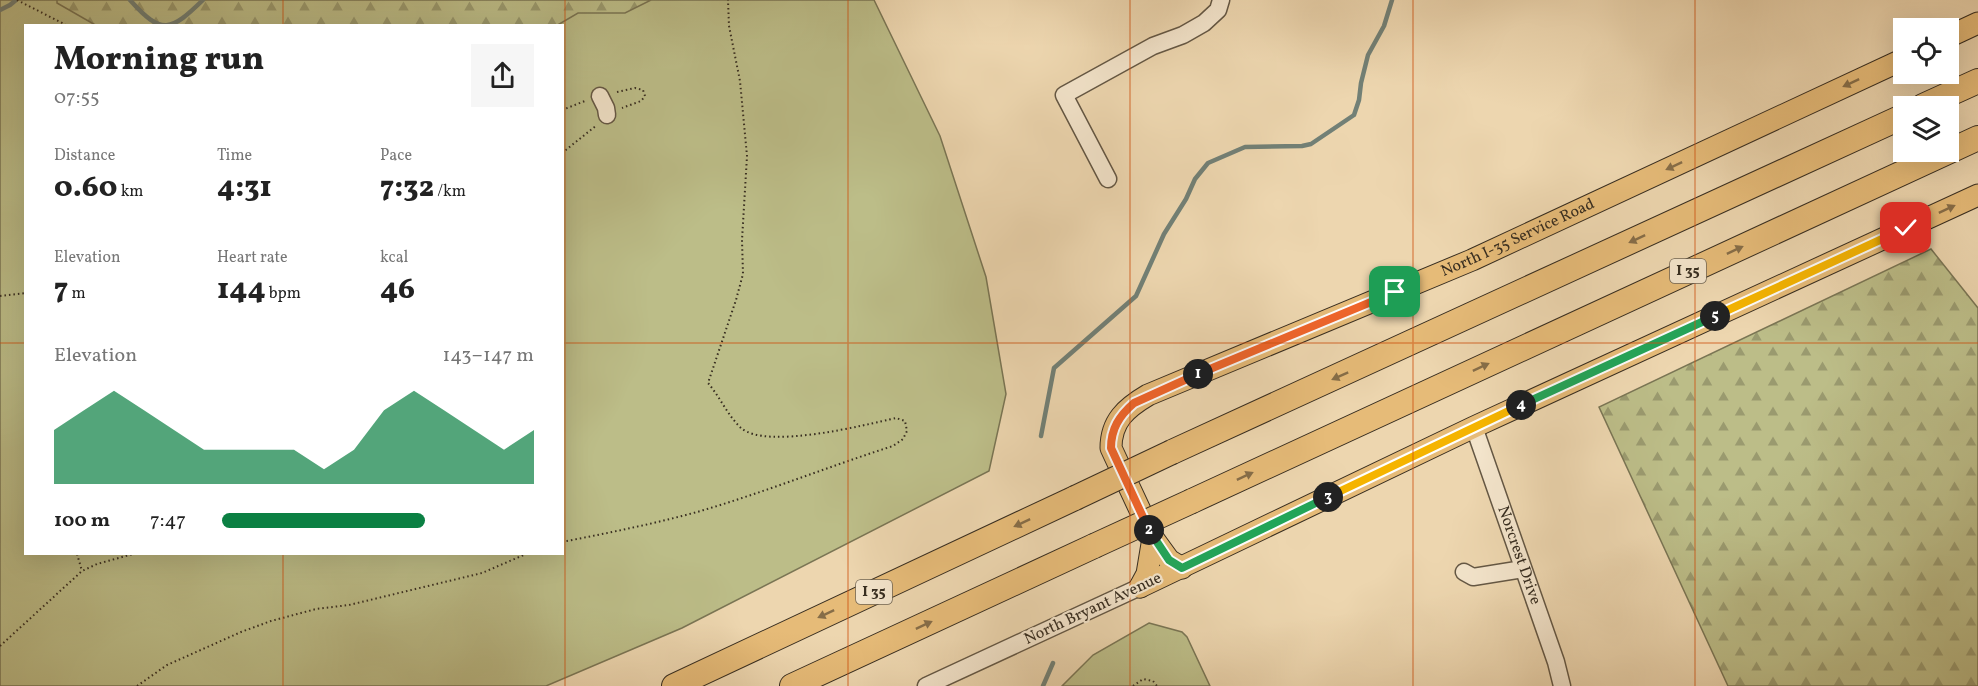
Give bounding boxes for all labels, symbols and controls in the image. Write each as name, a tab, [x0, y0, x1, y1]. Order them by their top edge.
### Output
map controls	[1893, 18, 1959, 162]
button: locate	[1893, 18, 1959, 84]
text: Morning run	[54, 38, 264, 84]
button: share	[471, 44, 534, 107]
one-way arrow	[1842, 79, 1859, 88]
text: 07:55	[54, 84, 100, 112]
button: layers	[1893, 96, 1959, 162]
text: Distance	[54, 145, 115, 167]
text: Time	[217, 145, 252, 167]
text: Pace	[380, 145, 412, 167]
one-way arrow	[1666, 162, 1683, 171]
text: 0.60	[54, 167, 117, 209]
text: 4:31	[217, 167, 272, 209]
text: 7:32	[380, 167, 434, 209]
text: km	[117, 181, 144, 203]
text: /km	[434, 181, 466, 203]
street label: North I-35 Service Road	[1438, 193, 1598, 283]
pin	[1880, 202, 1931, 253]
one-way arrow	[1938, 205, 1955, 214]
icon: check	[1889, 211, 1922, 244]
one-way arrow	[1629, 234, 1646, 243]
one-way arrow	[1726, 245, 1744, 255]
text: Elevation	[54, 247, 121, 269]
text: Heart rate	[217, 247, 288, 269]
text: kcal	[380, 247, 408, 269]
road number: I 35	[1670, 259, 1706, 283]
pin	[1369, 266, 1420, 317]
text: 7	[54, 269, 68, 311]
text: 144	[217, 269, 266, 311]
text: 46	[380, 269, 415, 311]
icon: arrive	[1378, 275, 1411, 308]
text: m	[68, 283, 86, 305]
text: bpm	[266, 283, 301, 305]
pin: 5	[1700, 301, 1730, 331]
text: 5	[1711, 305, 1719, 327]
text: Elevation	[54, 342, 137, 370]
text: 143–147 m	[442, 342, 534, 370]
pin: 1	[1183, 359, 1213, 389]
one-way arrow	[1473, 362, 1490, 371]
text: 1	[1195, 363, 1201, 385]
one-way arrow	[1331, 371, 1349, 381]
pin: 4	[1506, 390, 1536, 420]
text: 4	[1516, 394, 1526, 416]
one-way arrow	[1237, 472, 1254, 481]
pin: 3	[1313, 482, 1343, 512]
text: 3	[1324, 486, 1332, 508]
street label: Norcrest Drive	[1491, 503, 1546, 608]
text: 100 m	[54, 507, 110, 535]
text: 7:47	[150, 507, 186, 535]
pin: 2	[1134, 515, 1164, 545]
one-way arrow	[1013, 518, 1030, 527]
text: 2	[1145, 519, 1153, 541]
street label: North Bryant Avenue	[1021, 567, 1165, 651]
road number: I 35	[856, 580, 892, 604]
one-way arrow	[818, 610, 835, 619]
one-way arrow	[916, 620, 934, 630]

